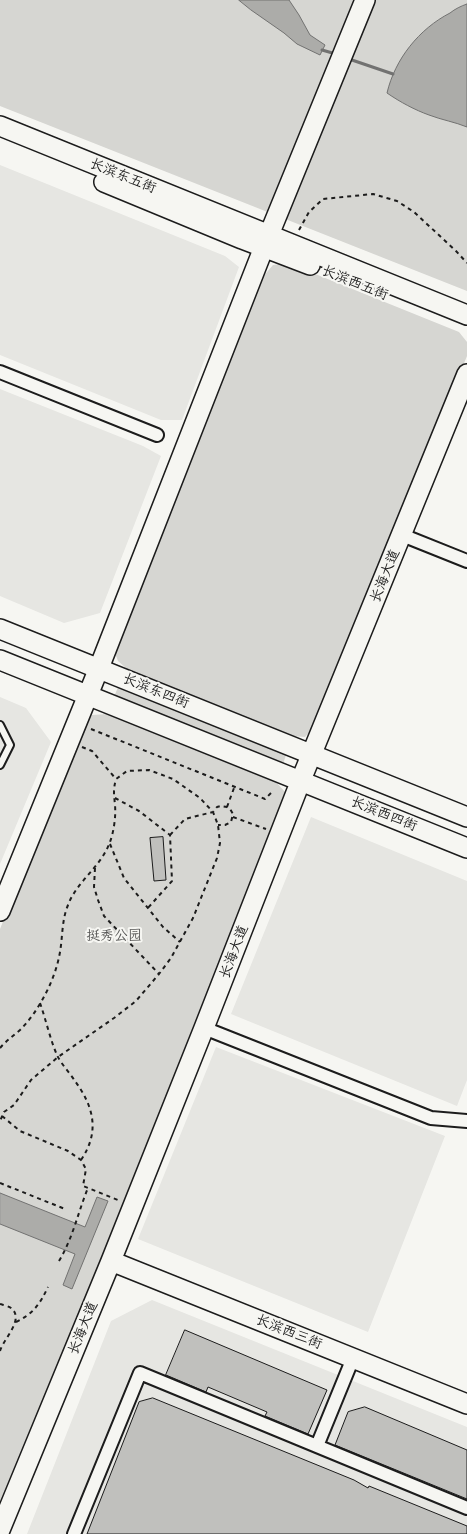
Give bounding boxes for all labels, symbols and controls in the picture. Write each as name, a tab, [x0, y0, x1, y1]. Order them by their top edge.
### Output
street label: 长滨东五街	[87, 155, 159, 197]
street label: 长滨西五街	[319, 262, 391, 304]
street label: 长海大道	[367, 547, 403, 605]
street label: 长滨东四街	[120, 670, 192, 712]
street label: 长滨西四街	[348, 793, 420, 835]
street label: 长海大道	[216, 923, 252, 981]
park label: 挺秀公园	[86, 928, 142, 944]
street label: 长海大道	[65, 1299, 101, 1357]
street label: 长滨西三街	[253, 1311, 325, 1353]

